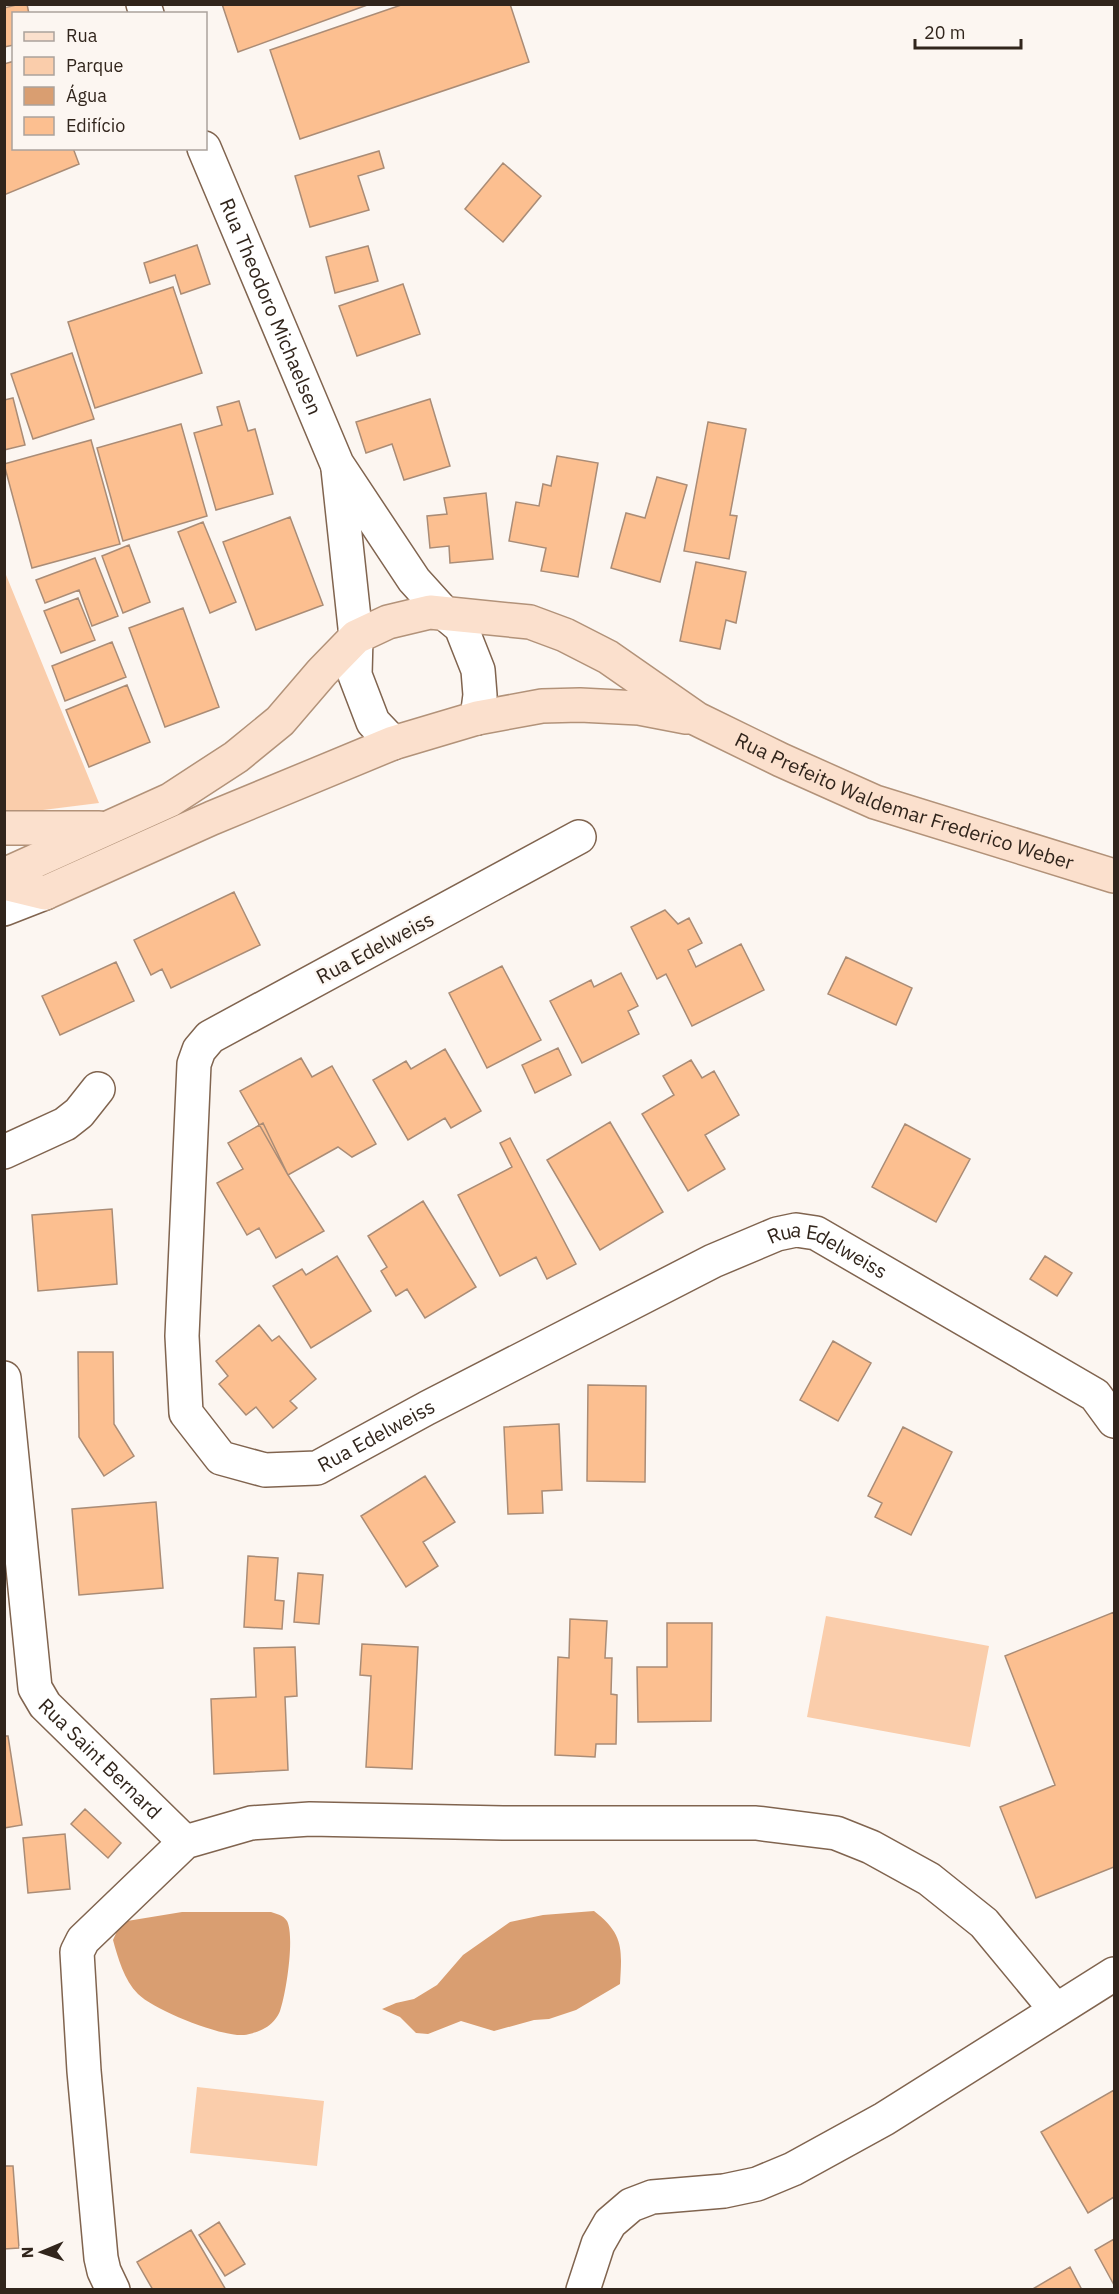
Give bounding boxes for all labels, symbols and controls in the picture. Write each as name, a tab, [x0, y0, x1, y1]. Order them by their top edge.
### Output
legend	[12, 12, 207, 150]
scale bar	[915, 12, 1022, 50]
text: 20 m	[924, 21, 966, 44]
text: Rua	[66, 24, 98, 47]
text: Parque	[66, 54, 124, 77]
text: Água	[66, 84, 107, 107]
text: Edifício	[66, 114, 125, 137]
street label: Rua Theodoro Michaelsen	[214, 194, 329, 419]
street label: Rua Prefeito Waldemar Frederico Weber	[731, 726, 1077, 876]
street label: Rua Edelweiss	[311, 905, 438, 990]
street label: Rua Edelweiss	[763, 1215, 892, 1285]
street label: Rua Edelweiss	[313, 1392, 439, 1478]
street label: Rua Saint Bernard	[33, 1692, 168, 1825]
north arrow	[12, 2222, 72, 2282]
text: N	[17, 2246, 37, 2259]

